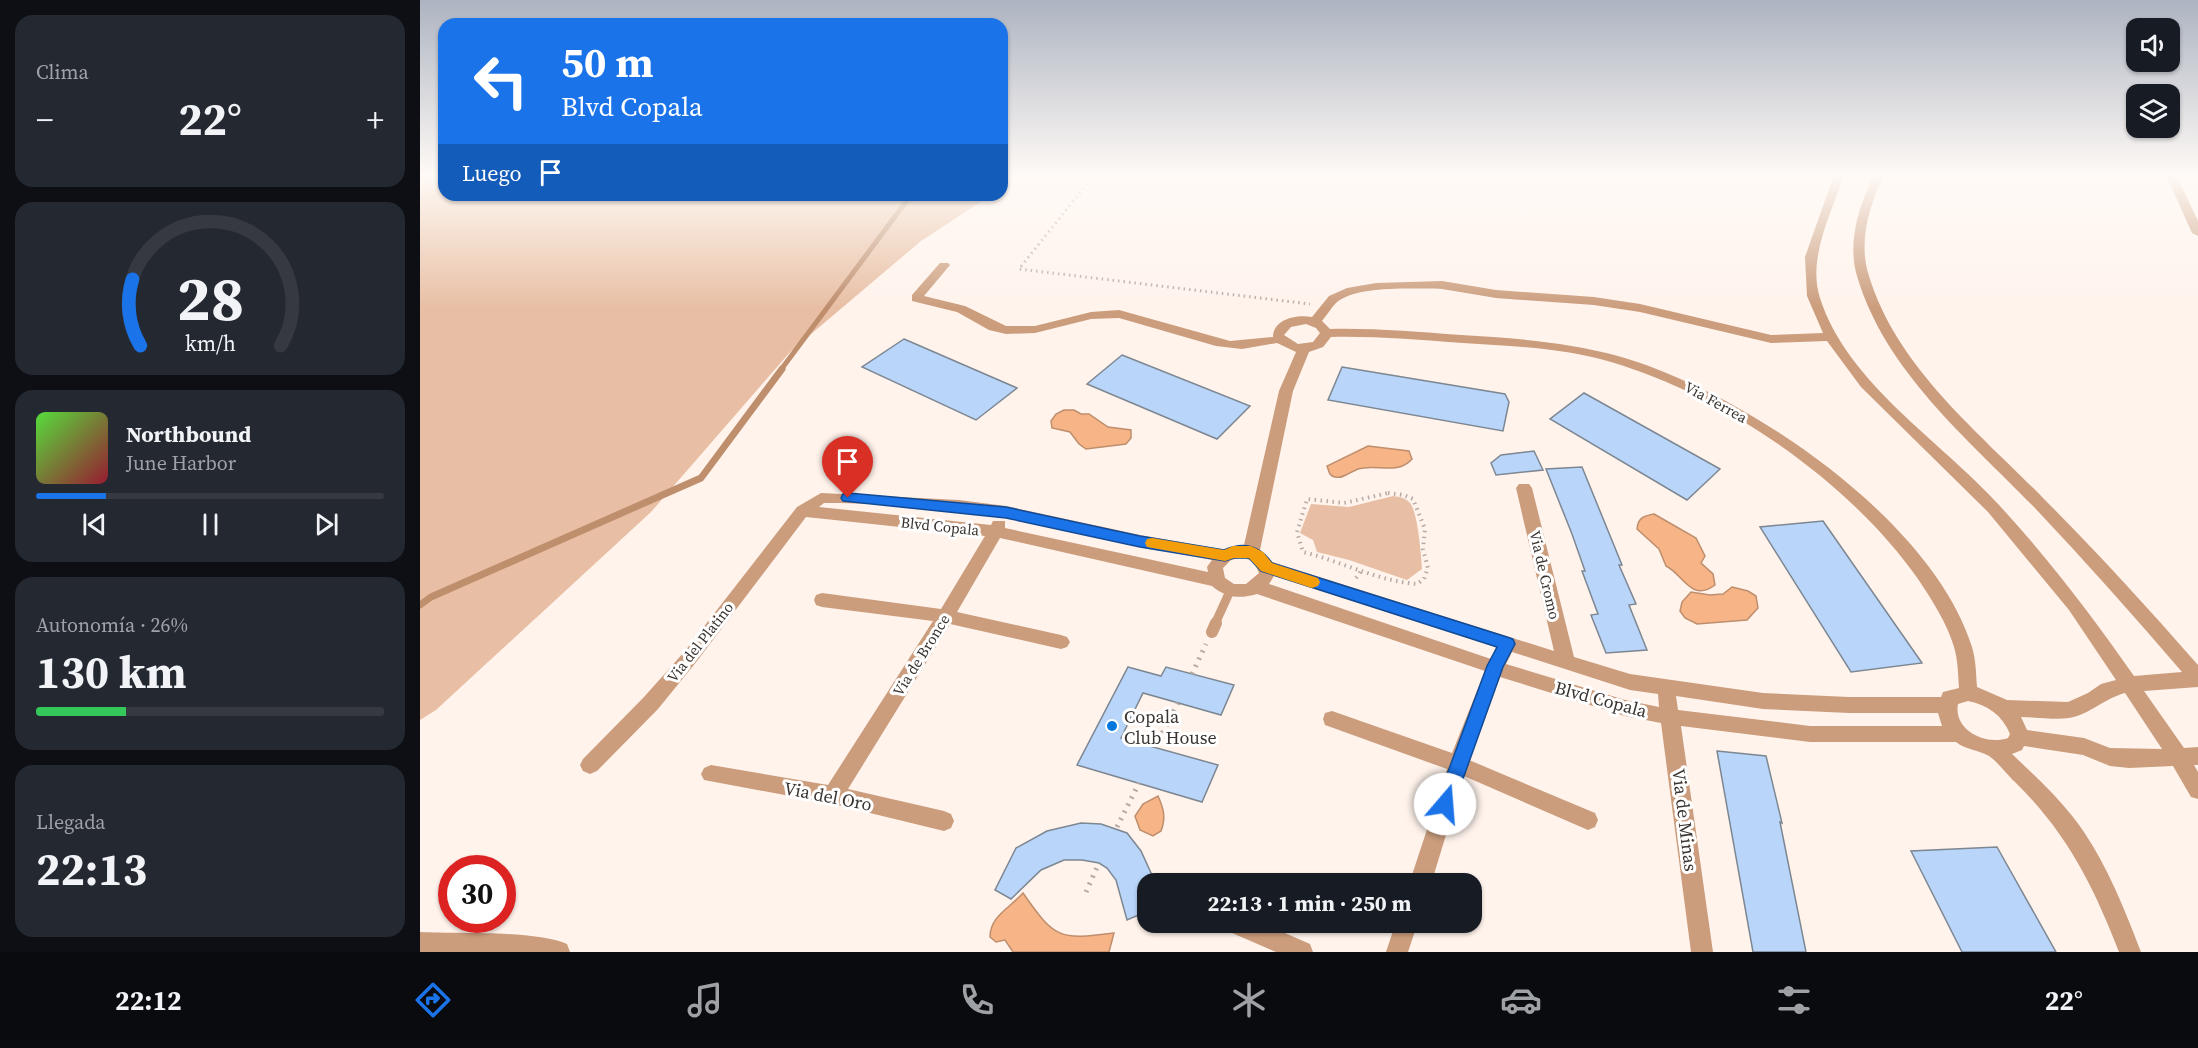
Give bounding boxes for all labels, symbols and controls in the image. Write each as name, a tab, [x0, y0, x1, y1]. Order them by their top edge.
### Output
map controls	[2126, 18, 2180, 138]
button: sound	[2126, 18, 2180, 72]
text: 50 m	[561, 33, 654, 91]
icon: left	[462, 42, 540, 120]
text: Clima	[36, 58, 89, 86]
button: layers	[2126, 84, 2180, 138]
text: 22°	[178, 88, 242, 150]
text: Blvd Copala	[561, 88, 703, 125]
text: −	[36, 97, 54, 142]
text: +	[366, 97, 384, 142]
icon: arrive	[534, 156, 567, 189]
text: Luego	[462, 158, 522, 188]
text: 28	[176, 255, 244, 341]
text: km/h	[184, 329, 236, 358]
street label: Via Ferrea	[1681, 376, 1751, 428]
text: Northbound	[126, 419, 251, 449]
pin	[822, 436, 873, 498]
icon: arrive	[831, 445, 864, 478]
text: June Harbor	[126, 449, 236, 477]
icon: previous	[78, 508, 111, 541]
icon: pause	[194, 508, 227, 541]
icon: next	[310, 508, 343, 541]
street label: Blvd Copala	[900, 511, 981, 541]
street label: Via de Cromo	[1525, 529, 1565, 621]
street label: Via del Platino	[662, 597, 738, 687]
street label: Via de Bronce	[887, 610, 955, 700]
text: Autonomía · 26%	[36, 611, 188, 639]
text: 130 km	[36, 641, 187, 703]
street label: Blvd Copala	[1552, 675, 1651, 724]
place label: Copala Club House	[1124, 704, 1217, 750]
marker: Copala Club House	[1105, 719, 1119, 733]
street label: Via de Minas	[1666, 767, 1704, 873]
position arrow	[1413, 772, 1477, 836]
street label: Via del Oro	[782, 775, 874, 817]
text: Llegada	[36, 808, 106, 836]
text: 22:13	[36, 838, 147, 900]
speed limit sign: 30	[438, 855, 516, 933]
text: 22:13 · 1 min · 250 m	[1208, 888, 1411, 918]
icon: directions	[412, 979, 454, 1021]
icon: music	[684, 979, 726, 1021]
icon: phone	[956, 979, 998, 1021]
icon: climate	[1228, 979, 1270, 1021]
icon: car	[1500, 979, 1542, 1021]
icon: filters	[1773, 979, 1815, 1021]
text: 22:12	[115, 982, 182, 1019]
text: 22°	[2045, 982, 2083, 1019]

